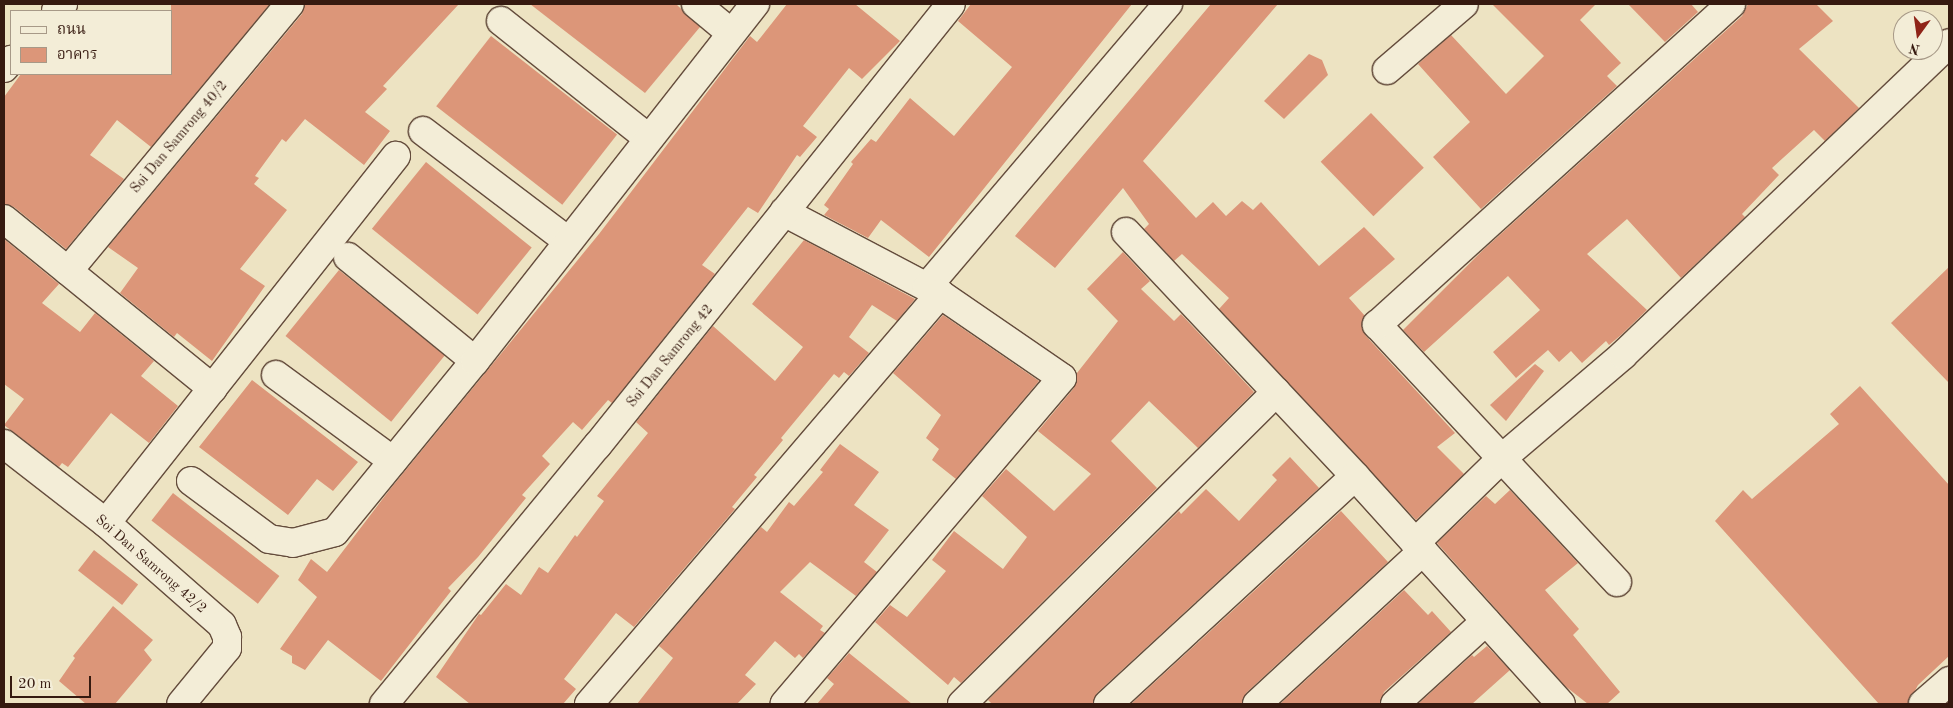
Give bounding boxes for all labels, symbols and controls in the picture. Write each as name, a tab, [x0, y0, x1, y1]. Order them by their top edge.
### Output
legend	[10, 10, 172, 75]
north arrow	[1893, 10, 1943, 60]
text: ถนน	[57, 23, 86, 38]
text: N	[1908, 40, 1922, 57]
text: อาคาร	[57, 48, 97, 63]
street label: Soi Dan Samrong 40/2	[127, 77, 231, 197]
street label: Soi Dan Samrong 42	[623, 301, 717, 411]
street label: Soi Dan Samrong 42/2	[92, 511, 210, 617]
scale bar	[12, 666, 94, 698]
text: 20 m	[18, 677, 52, 692]

